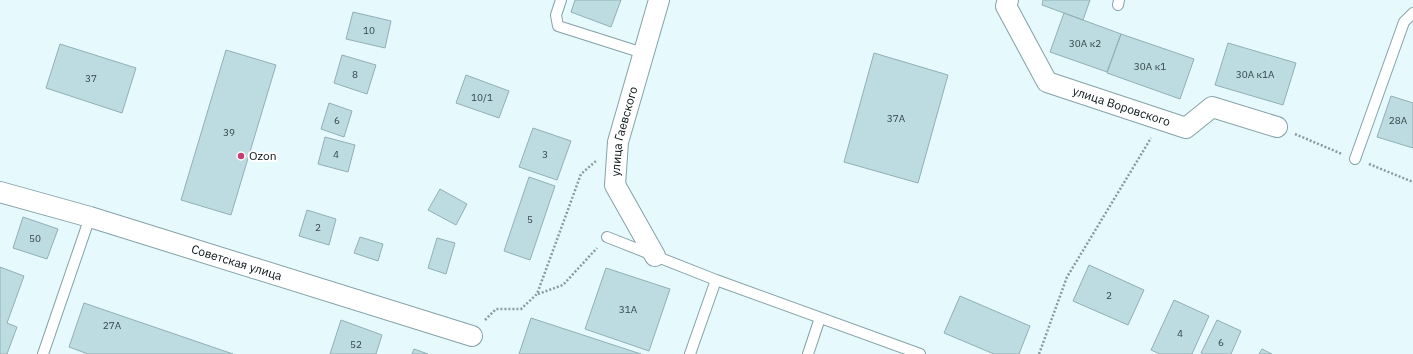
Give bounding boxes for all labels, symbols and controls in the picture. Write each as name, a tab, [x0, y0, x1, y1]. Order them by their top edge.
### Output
house number: 10	[363, 24, 375, 37]
house number: 30А к2	[1069, 37, 1101, 50]
house number: 30А к1	[1134, 60, 1166, 73]
house number: 8	[352, 68, 358, 81]
house number: 30А к1А	[1236, 68, 1275, 81]
house number: 37	[85, 72, 97, 85]
street label: улица Воровского	[1071, 83, 1173, 129]
street label: улица Гаевского	[608, 85, 641, 177]
house number: 10/1	[471, 91, 493, 104]
house number: 37А	[887, 112, 906, 125]
house number: 6	[334, 114, 340, 127]
house number: 28А	[1389, 114, 1408, 127]
house number: 39	[223, 126, 235, 139]
place label: Ozon	[249, 148, 276, 163]
house number: 4	[333, 148, 339, 161]
house number: 3	[542, 148, 548, 161]
marker: Ozon	[236, 151, 246, 161]
house number: 5	[527, 213, 533, 226]
house number: 2	[315, 221, 321, 234]
house number: 50	[29, 232, 41, 245]
street label: Советская улица	[190, 241, 285, 284]
house number: 2	[1106, 289, 1112, 302]
house number: 31А	[619, 303, 638, 316]
house number: 27А	[103, 319, 122, 332]
house number: 4	[1177, 327, 1183, 340]
house number: 6	[1218, 336, 1224, 349]
house number: 52	[350, 338, 362, 351]

